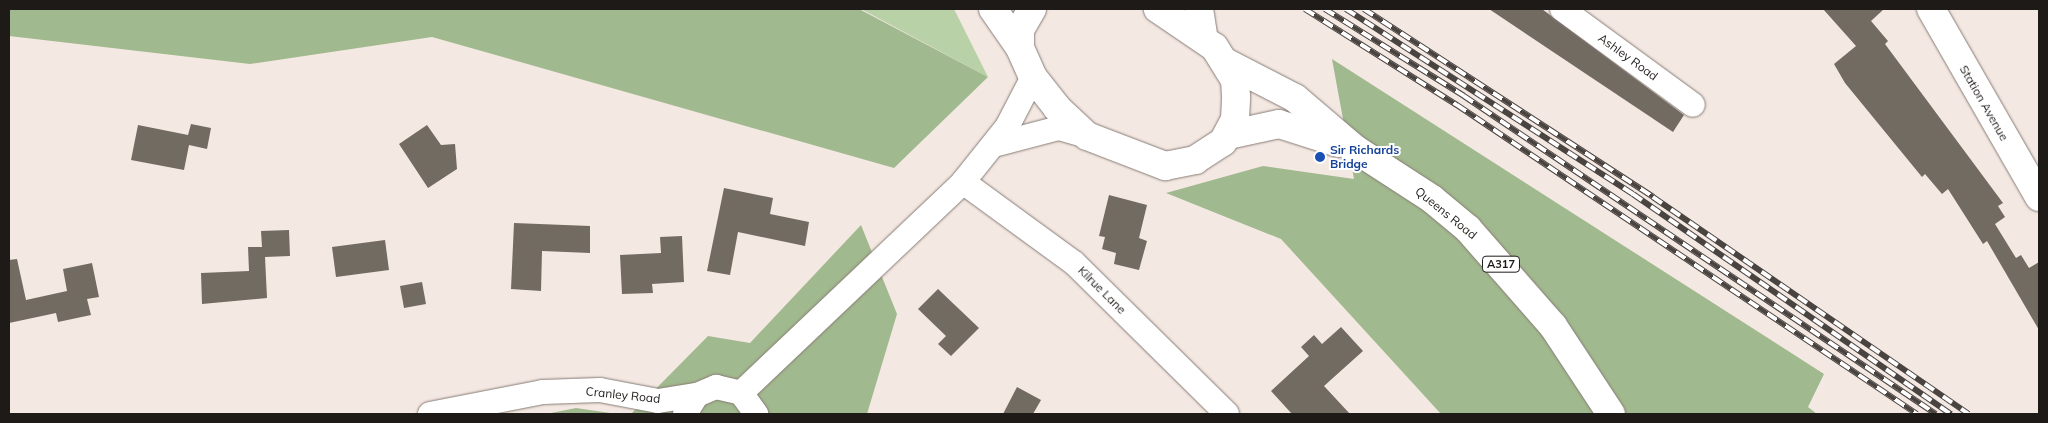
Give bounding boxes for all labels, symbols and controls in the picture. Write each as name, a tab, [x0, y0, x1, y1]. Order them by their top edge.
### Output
street label: Ashley Road	[1595, 31, 1661, 83]
street label: Station Avenue	[1957, 63, 2011, 143]
place label: Sir Richards Bridge	[1330, 143, 1399, 171]
marker: Sir Richards Bridge	[1314, 151, 1326, 163]
street label: Queens Road	[1412, 184, 1480, 242]
road number: A317	[1481, 255, 1521, 272]
street label: Kilrue Lane	[1075, 263, 1129, 317]
street label: Cranley Road	[585, 384, 661, 406]

